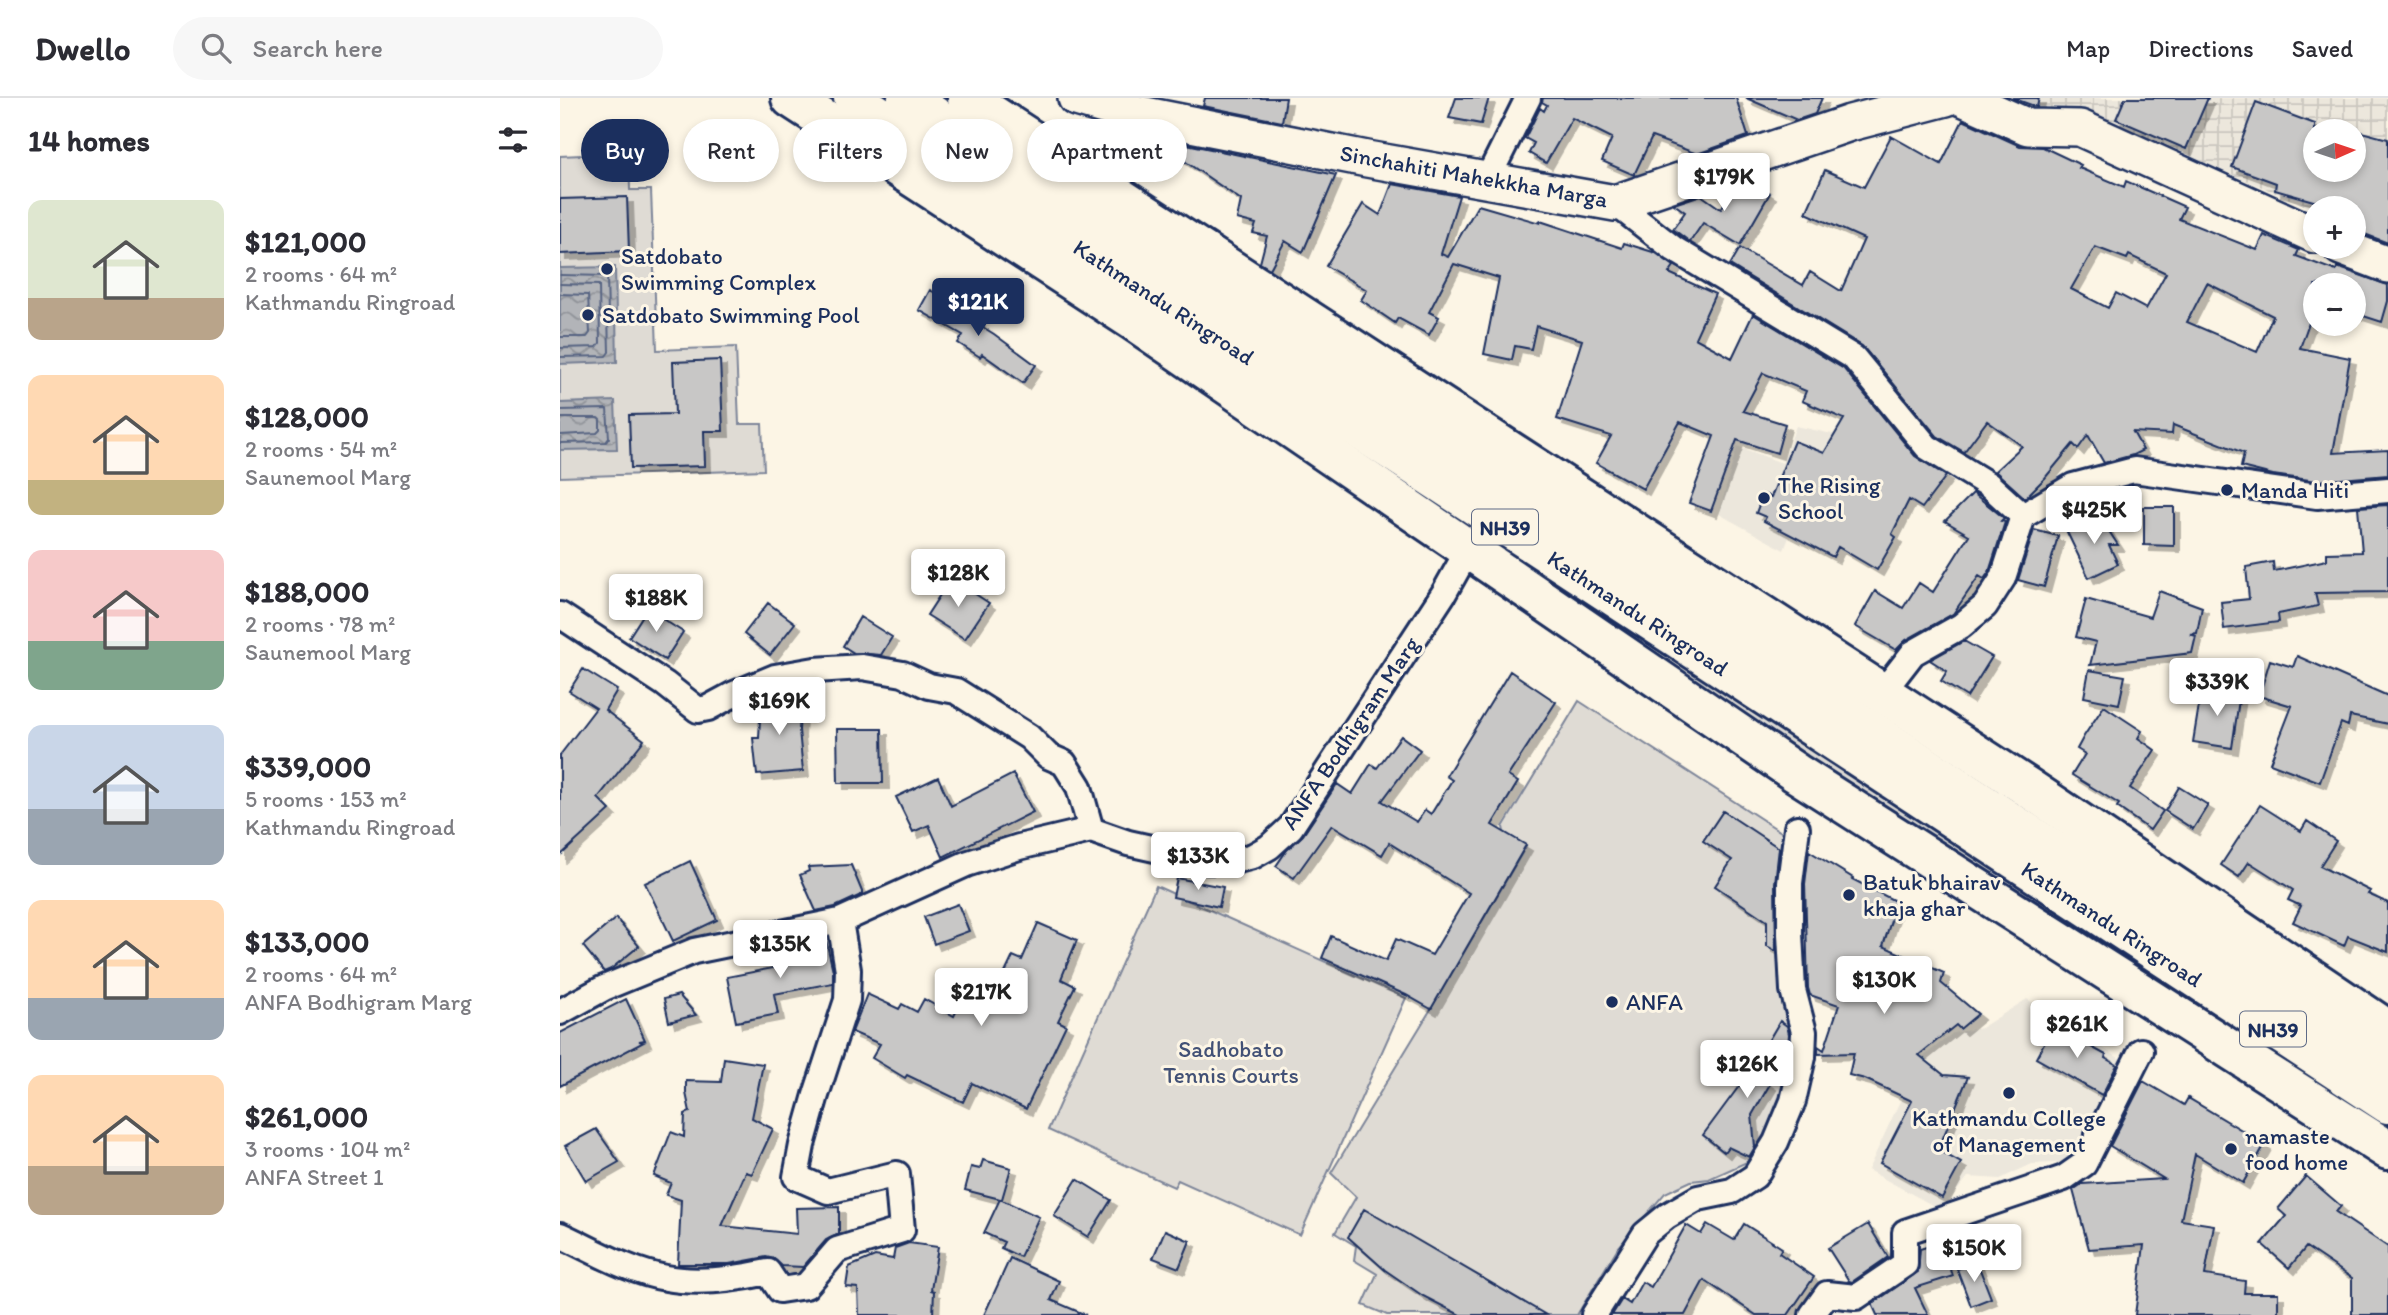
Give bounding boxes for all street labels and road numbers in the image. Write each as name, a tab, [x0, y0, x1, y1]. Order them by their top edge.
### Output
street label: Sinchahiti Mahekkha Marga	[1338, 139, 1610, 213]
street label: Kathmandu Ringroad	[1068, 233, 1260, 371]
road number: NH39	[1472, 510, 1538, 544]
street label: Kathmandu Ringroad	[1542, 544, 1734, 682]
street label: ANFA Bodhigram Marg	[1275, 631, 1425, 835]
street label: Kathmandu Ringroad	[2016, 855, 2208, 993]
road number: NH39	[2240, 1012, 2306, 1046]

